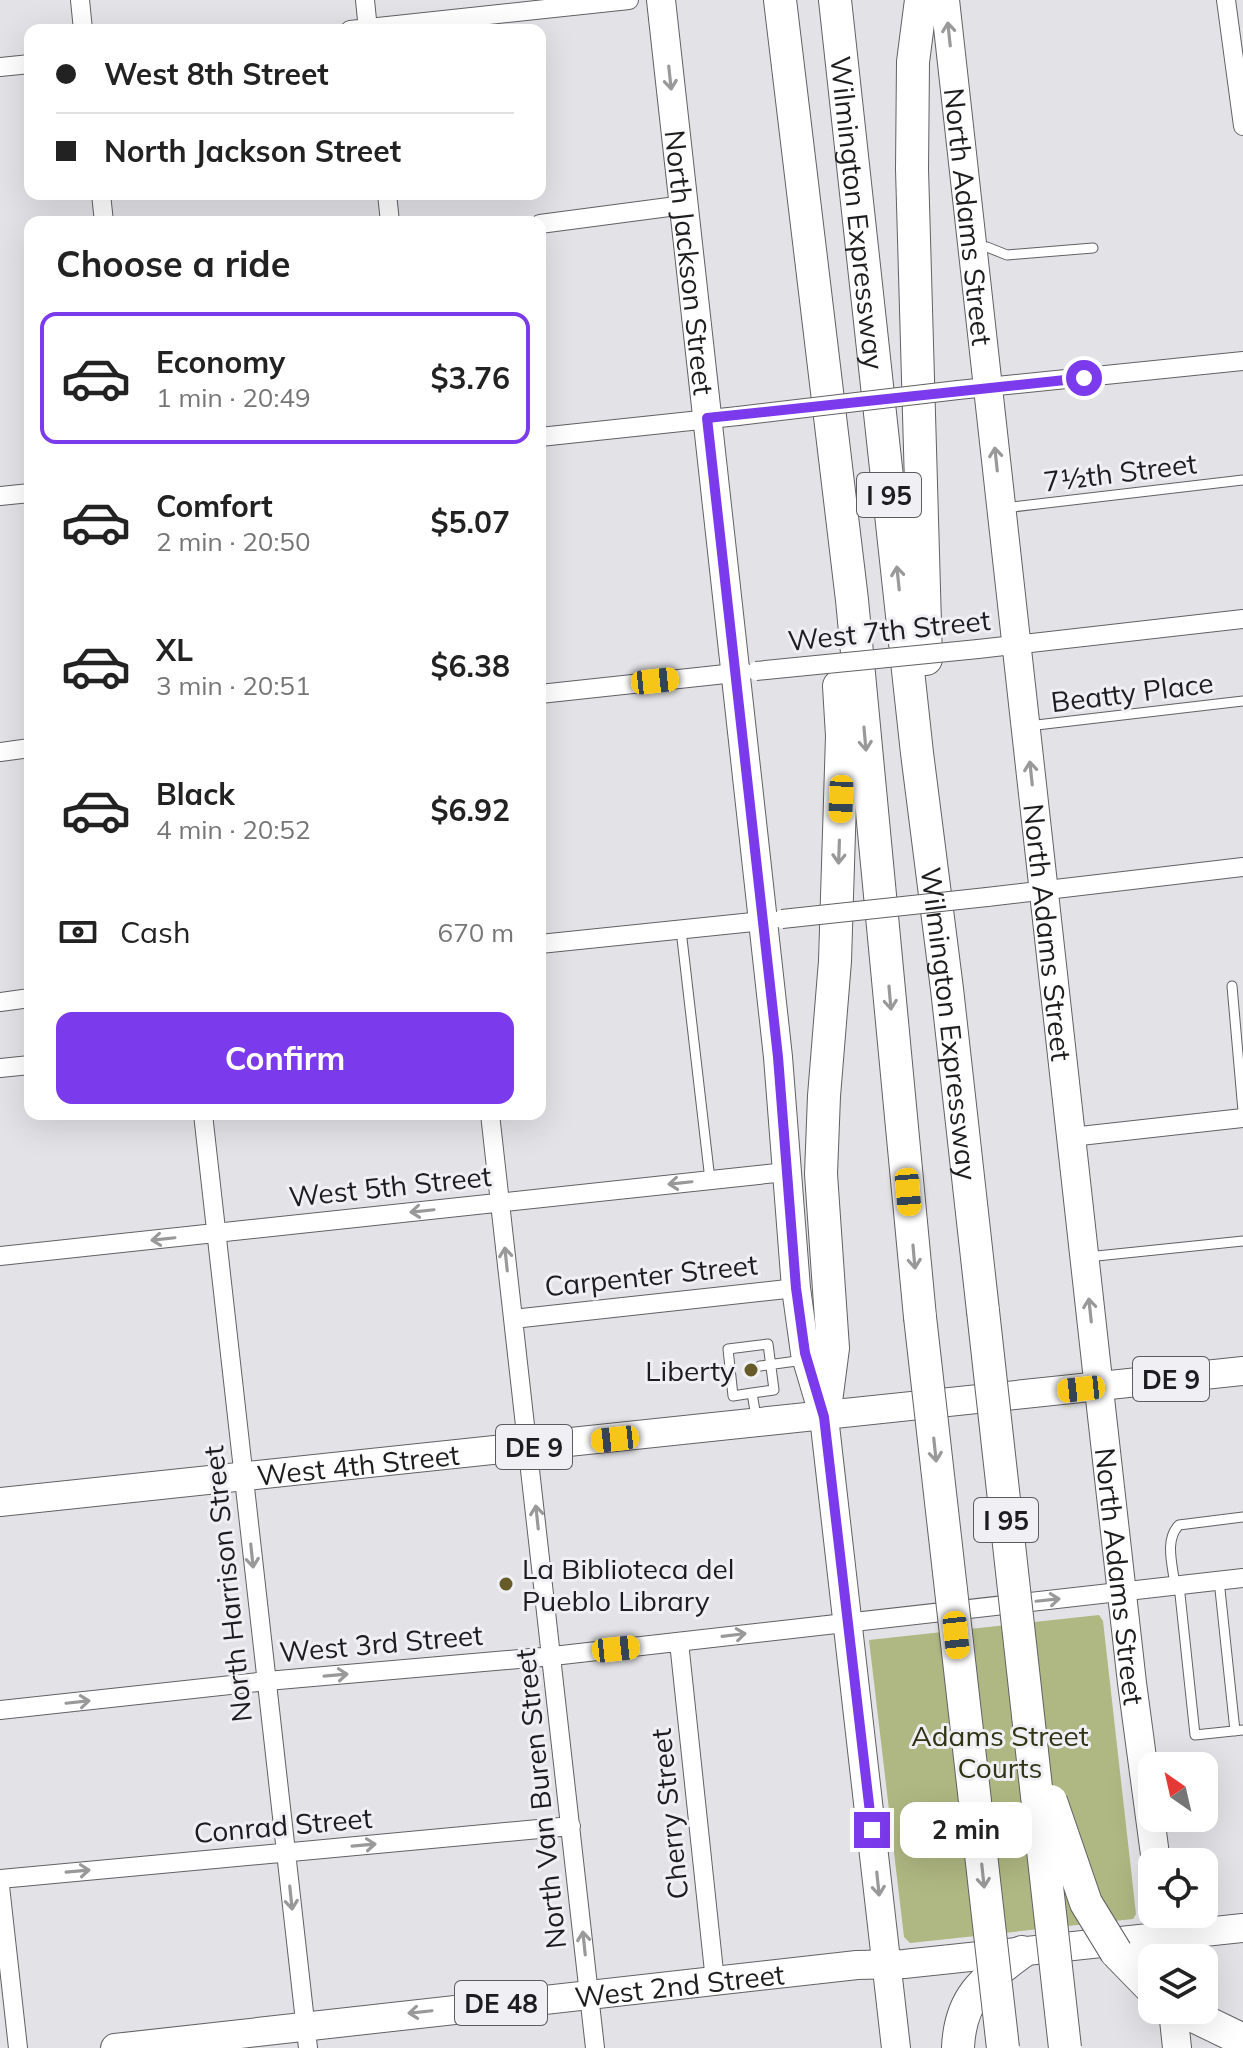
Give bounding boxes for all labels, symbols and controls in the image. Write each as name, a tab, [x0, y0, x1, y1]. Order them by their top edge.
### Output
one-way arrow	[942, 21, 957, 48]
street label: Wilmington Expressway	[824, 54, 893, 371]
text: West 8th Street	[104, 55, 329, 93]
one-way arrow	[662, 64, 677, 90]
street label: North Adams Street	[937, 86, 1001, 347]
street label: North Jackson Street	[658, 128, 722, 397]
text: North Jackson Street	[104, 132, 401, 170]
text: Choose a ride	[56, 241, 290, 286]
icon: car	[60, 342, 132, 414]
text: Economy	[156, 343, 285, 381]
text: $3.76	[431, 359, 510, 397]
route start	[1066, 360, 1102, 396]
text: 1 min · 20:49	[156, 381, 311, 414]
street label: 7½th Street	[1041, 445, 1199, 499]
one-way arrow	[989, 446, 1004, 473]
road number: I 95	[857, 473, 921, 517]
icon: car	[60, 486, 132, 558]
text: Comfort	[156, 487, 273, 525]
text: $5.07	[431, 503, 510, 541]
text: 2 min · 20:50	[156, 525, 311, 558]
one-way arrow	[891, 565, 906, 592]
street label: West 7th Street	[786, 602, 992, 658]
icon: car	[60, 630, 132, 702]
text: XL	[156, 631, 193, 669]
text: $6.38	[431, 647, 510, 685]
street label: Beatty Place	[1049, 665, 1215, 719]
car	[630, 667, 680, 695]
text: 3 min · 20:51	[156, 669, 311, 702]
one-way arrow	[858, 725, 873, 752]
one-way arrow	[1023, 760, 1038, 787]
icon: car	[60, 774, 132, 846]
text: Black	[156, 775, 235, 813]
car	[828, 775, 854, 823]
text: $6.92	[431, 791, 510, 829]
street label: North Adams Street	[1017, 802, 1080, 1063]
text: 4 min · 20:52	[156, 813, 311, 846]
one-way arrow	[831, 838, 847, 865]
street label: Wilmington Expressway	[914, 865, 986, 1182]
icon: cash	[56, 910, 100, 954]
text: Cash	[120, 913, 191, 951]
text: 670 m	[438, 916, 514, 949]
one-way arrow	[882, 984, 897, 1011]
button: Confirm	[56, 1012, 514, 1104]
street label: West 5th Street	[287, 1158, 493, 1214]
car	[894, 1167, 922, 1217]
one-way arrow	[668, 1176, 694, 1191]
one-way arrow	[409, 1204, 436, 1219]
one-way arrow	[150, 1231, 177, 1246]
one-way arrow	[907, 1243, 922, 1270]
one-way arrow	[499, 1246, 514, 1273]
street label: Carpenter Street	[543, 1246, 759, 1304]
one-way arrow	[1083, 1297, 1098, 1324]
place label: Liberty	[645, 1353, 735, 1388]
road number: DE 9	[1133, 1357, 1209, 1401]
marker: Liberty	[742, 1361, 760, 1379]
car	[1056, 1375, 1106, 1403]
road number: DE 9	[496, 1425, 572, 1469]
car	[590, 1425, 640, 1453]
street label: West 4th Street	[255, 1436, 461, 1492]
one-way arrow	[928, 1437, 943, 1462]
street label: North Harrison Street	[195, 1444, 259, 1724]
street label: North Adams Street	[1088, 1446, 1152, 1707]
road number: I 95	[974, 1498, 1038, 1542]
one-way arrow	[530, 1504, 545, 1531]
one-way arrow	[245, 1542, 260, 1569]
place label: La Biblioteca del Pueblo Library	[522, 1551, 735, 1618]
marker: La Biblioteca del Pueblo Library	[497, 1575, 515, 1593]
one-way arrow	[1034, 1592, 1061, 1607]
car	[942, 1610, 970, 1660]
street label: West 3rd Street	[278, 1617, 484, 1669]
one-way arrow	[721, 1627, 746, 1642]
car	[591, 1635, 641, 1663]
street label: North Van Buren Street	[507, 1647, 573, 1951]
one-way arrow	[322, 1667, 349, 1682]
one-way arrow	[64, 1694, 90, 1709]
park label: Adams Street Courts	[911, 1718, 1089, 1785]
street label: Cherry Street	[643, 1727, 695, 1901]
north arrow	[1138, 1752, 1218, 1832]
map controls	[1138, 1752, 1218, 2024]
street label: Conrad Street	[192, 1800, 374, 1850]
callout: 2 min	[900, 1802, 1032, 1858]
route end	[854, 1812, 890, 1848]
text: 2 min	[932, 1813, 1000, 1846]
one-way arrow	[351, 1838, 377, 1853]
button: locate	[1138, 1848, 1218, 1928]
one-way arrow	[976, 1863, 991, 1888]
one-way arrow	[64, 1864, 91, 1879]
one-way arrow	[871, 1870, 886, 1897]
one-way arrow	[284, 1885, 299, 1910]
one-way arrow	[576, 1930, 591, 1957]
button: layers	[1138, 1944, 1218, 2024]
street label: West 2nd Street	[573, 1956, 786, 2014]
road number: DE 48	[455, 1981, 547, 2025]
one-way arrow	[407, 2005, 433, 2020]

